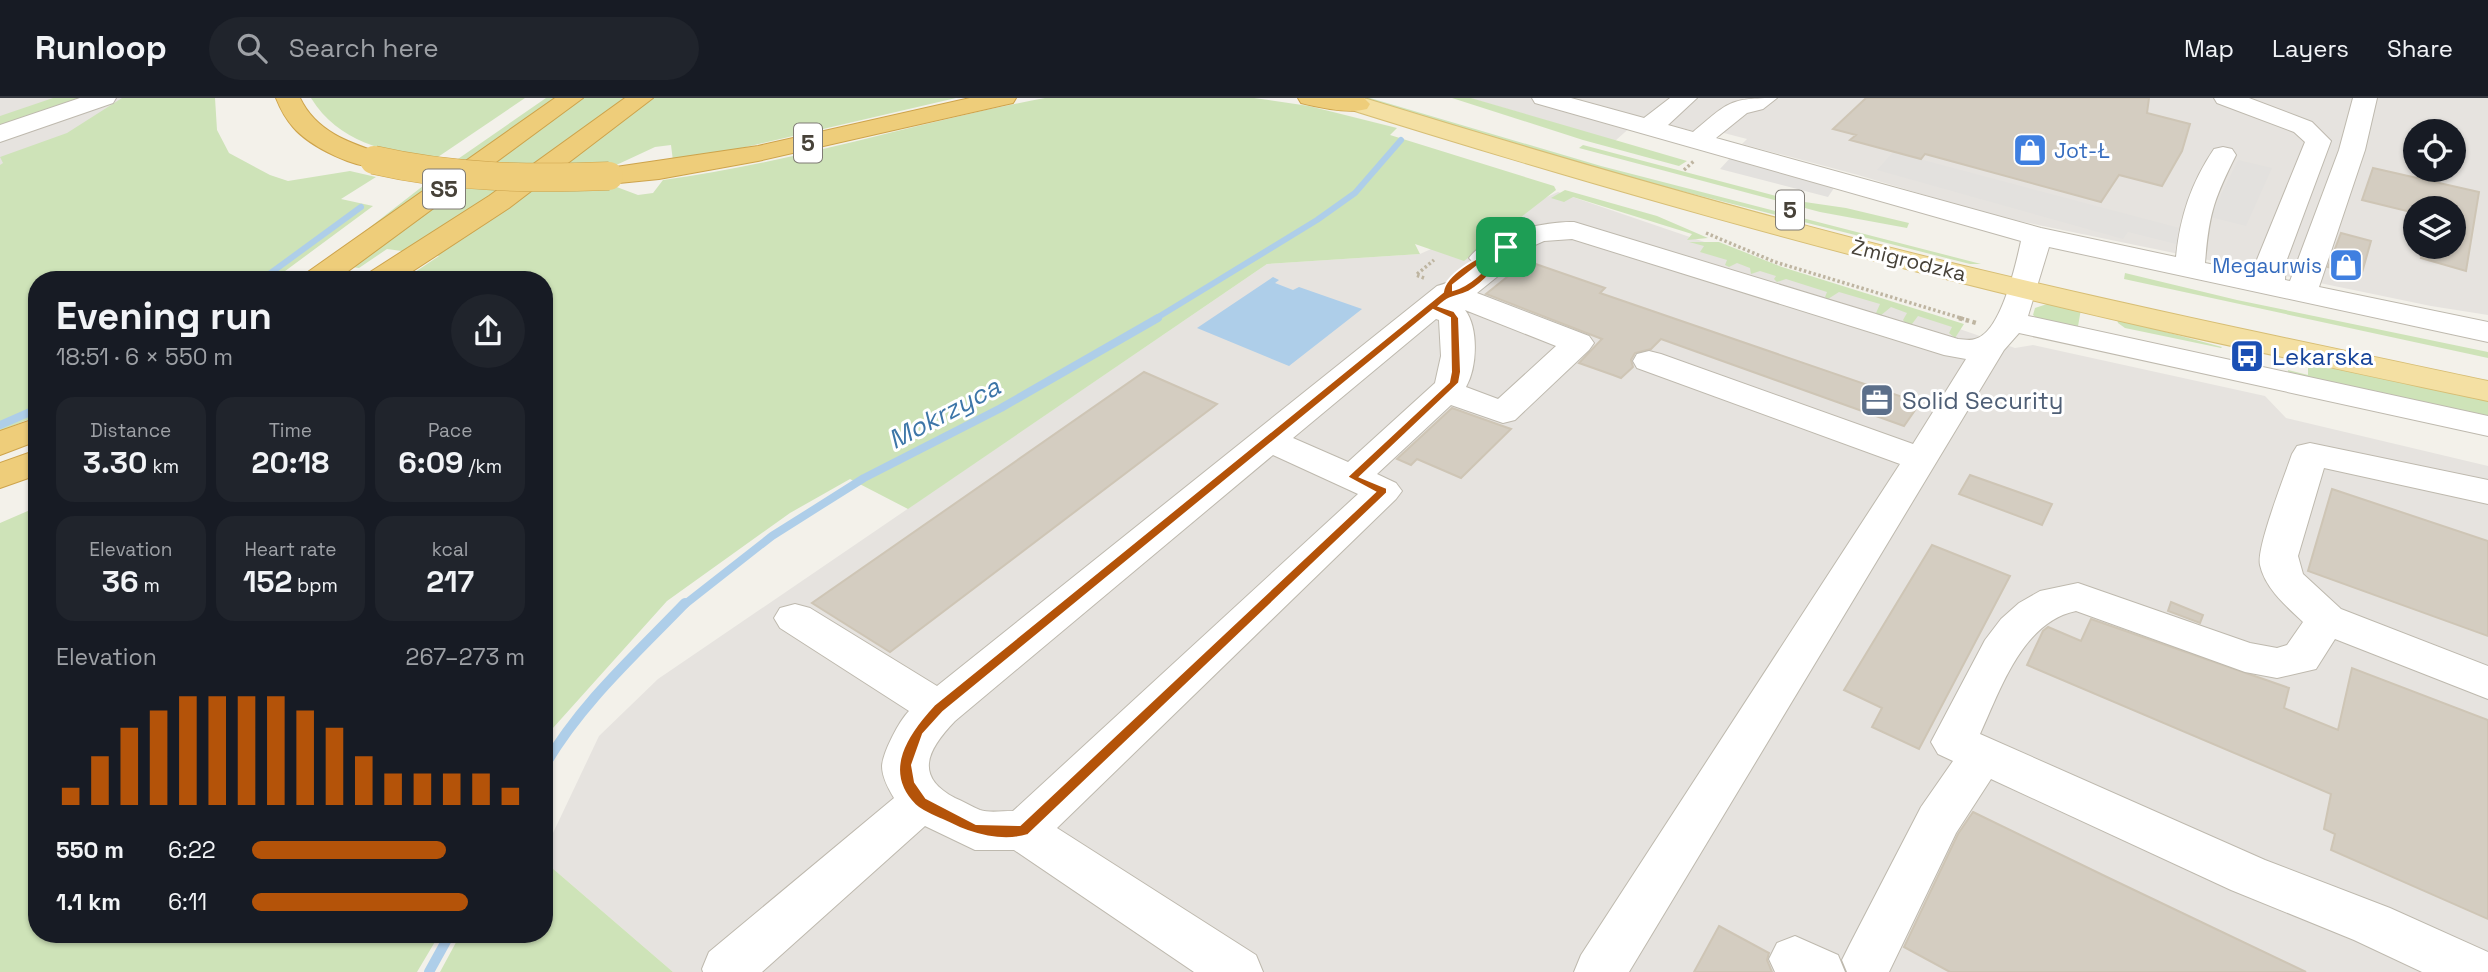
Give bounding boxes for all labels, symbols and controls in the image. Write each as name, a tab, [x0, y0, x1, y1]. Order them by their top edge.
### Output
search box	[209, 17, 699, 80]
text: Runloop	[35, 27, 167, 69]
icon: search	[233, 29, 271, 67]
text: Search here	[289, 31, 439, 65]
text: Map	[2184, 33, 2234, 64]
text: Layers	[2272, 33, 2349, 64]
text: Share	[2387, 33, 2453, 64]
map controls	[2403, 119, 2466, 259]
button: locate	[2403, 119, 2466, 182]
road number: 5	[794, 124, 822, 162]
shop icon: Jot-Ł	[2011, 131, 2049, 169]
place label: Jot-Ł	[2054, 137, 2110, 164]
road number: S5	[423, 170, 465, 208]
road number: 5	[1776, 190, 1804, 230]
button: layers	[2403, 196, 2466, 259]
pin	[1476, 217, 1536, 277]
icon: arrive	[1487, 228, 1525, 266]
street label: Żmigrodzka	[1849, 233, 1969, 287]
shop icon: Megaurwis	[2327, 246, 2365, 284]
place label: Megaurwis	[2212, 252, 2322, 279]
text: Evening run	[56, 292, 272, 340]
button: share	[451, 294, 525, 368]
bus stop icon: Lekarska	[2228, 337, 2266, 375]
place label: Lekarska	[2272, 341, 2374, 372]
text: 18:51 · 6 × 550 m	[56, 342, 233, 372]
water label: Mokrzyca	[882, 369, 1007, 457]
office icon: Solid Security	[1858, 381, 1896, 419]
place label: Solid Security	[1902, 385, 2064, 416]
text: Distance	[90, 418, 171, 443]
text: Time	[269, 418, 312, 443]
text: Pace	[428, 418, 472, 443]
text: 3.30	[83, 443, 148, 482]
text: 20:18	[252, 443, 329, 482]
text: 6:09	[398, 443, 464, 482]
text: km	[148, 454, 179, 479]
text: /km	[464, 454, 502, 479]
text: Elevation	[89, 537, 172, 562]
text: Heart rate	[244, 537, 337, 562]
text: kcal	[432, 537, 469, 562]
text: 36	[102, 562, 139, 601]
text: 152	[243, 562, 292, 601]
text: 217	[426, 562, 474, 601]
text: m	[139, 573, 160, 598]
text: bpm	[292, 573, 338, 598]
text: Elevation	[56, 642, 157, 672]
text: 267–273 m	[406, 642, 525, 672]
text: 550 m	[56, 835, 124, 865]
text: 6:22	[168, 835, 216, 865]
text: 1.1 km	[56, 887, 121, 917]
text: 6:11	[168, 887, 207, 917]

